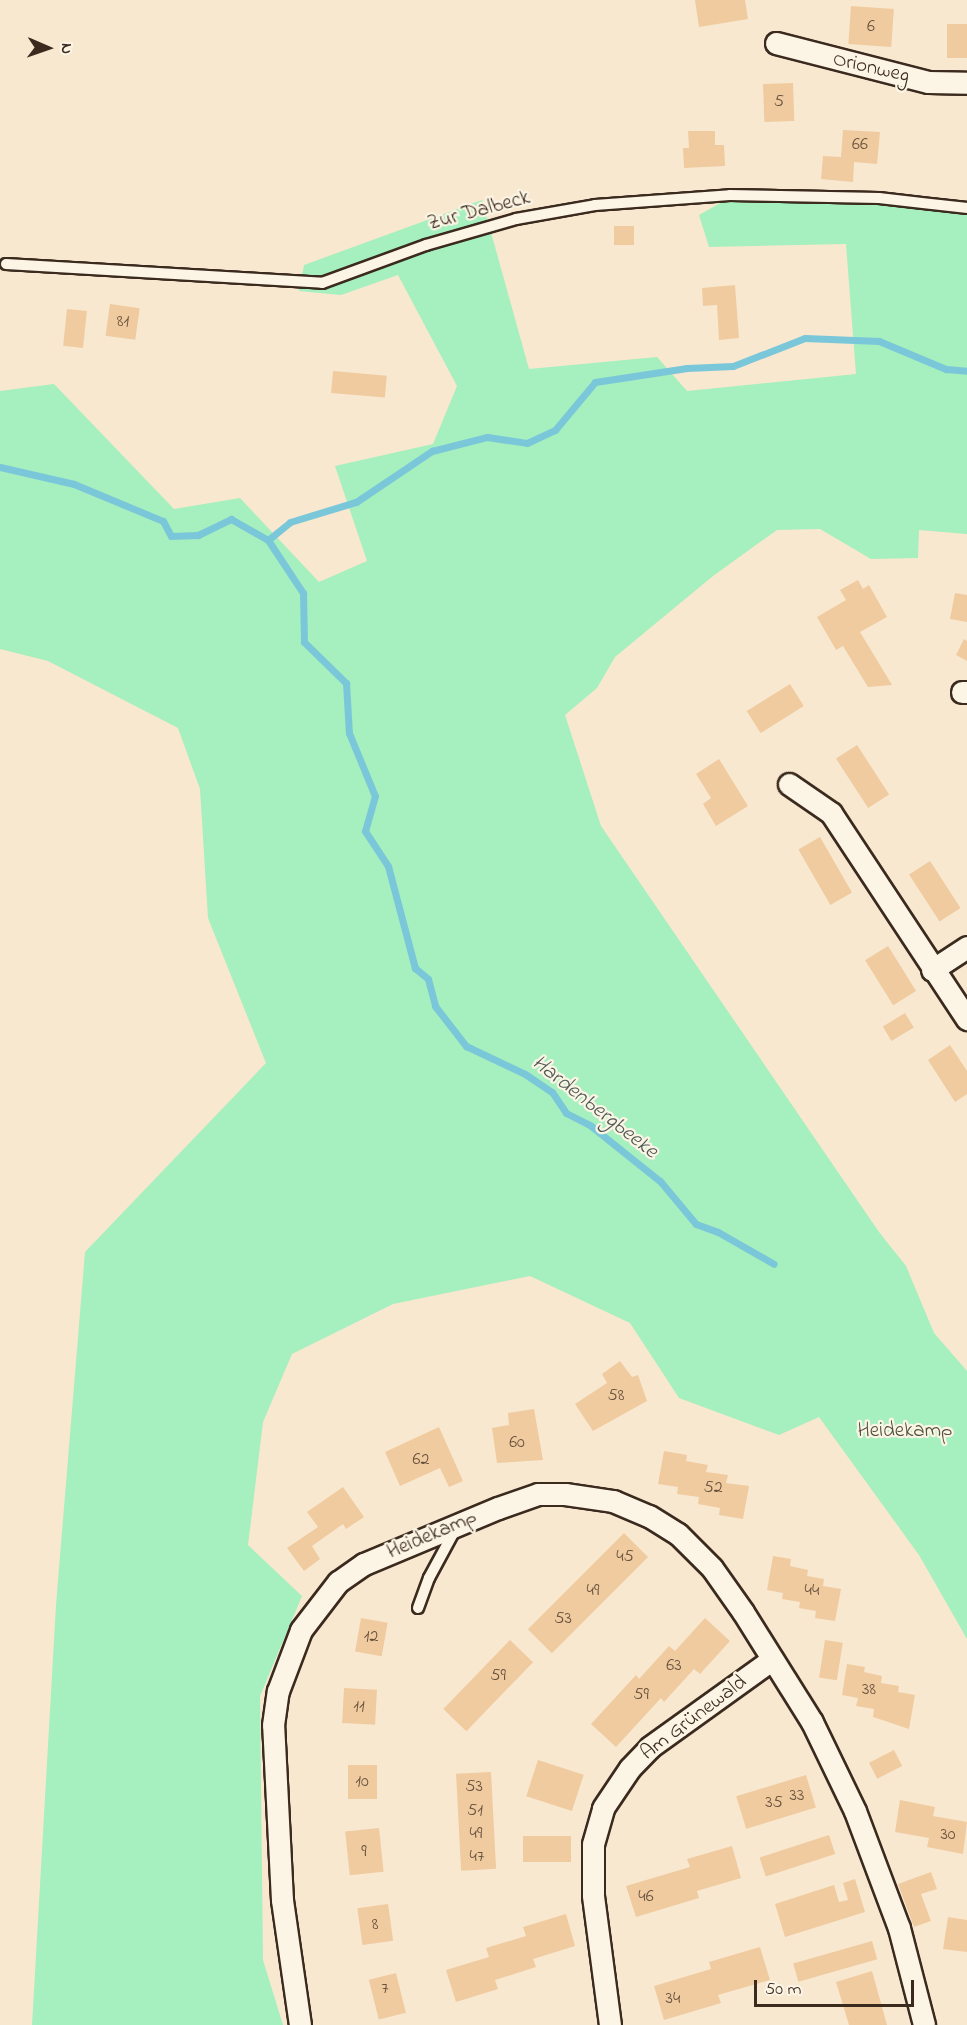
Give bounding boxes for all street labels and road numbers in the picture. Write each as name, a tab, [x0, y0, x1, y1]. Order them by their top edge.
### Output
street label: Orionweg	[830, 47, 912, 89]
street label: Zur Dalbeck	[425, 185, 533, 237]
street label: Heidekamp	[383, 1505, 481, 1565]
street label: Am Grünewald	[636, 1670, 752, 1766]

